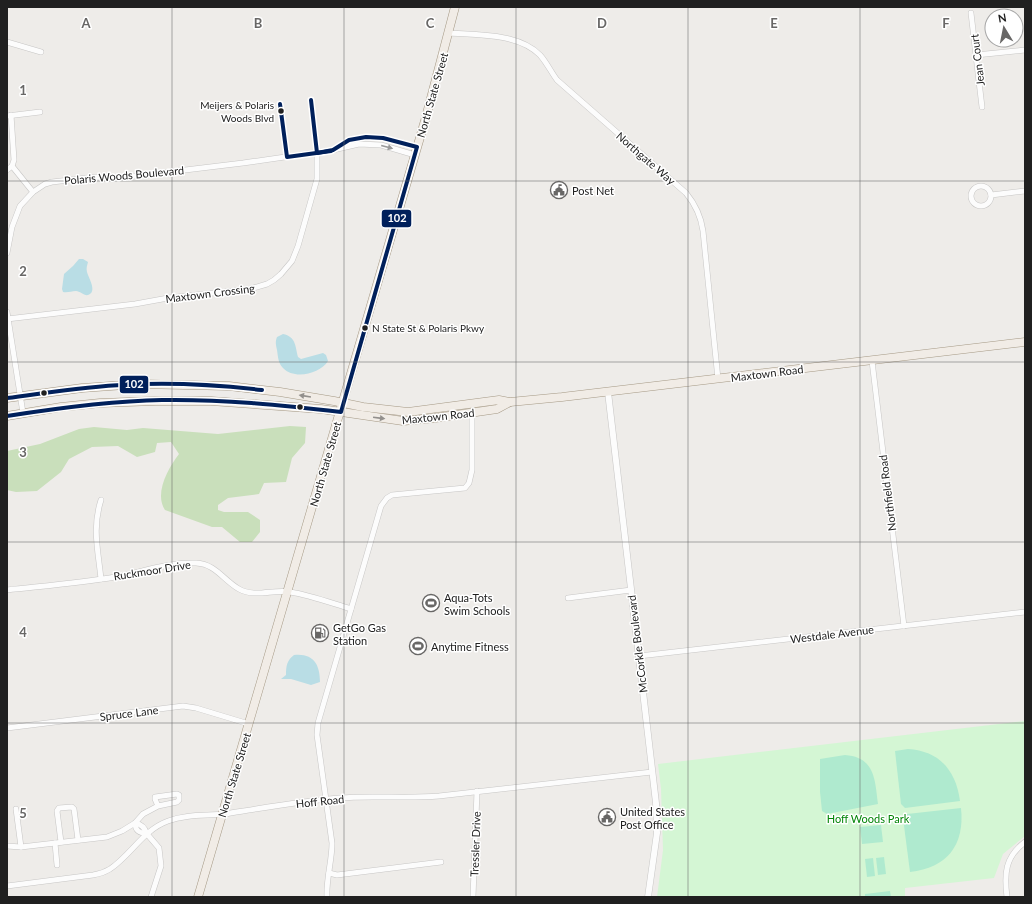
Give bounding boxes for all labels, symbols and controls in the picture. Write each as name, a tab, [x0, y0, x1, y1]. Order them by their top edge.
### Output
north arrow	[984, 8, 1024, 48]
text: N	[997, 11, 1007, 25]
text: A	[80, 15, 91, 31]
text: B	[254, 15, 263, 31]
text: C	[426, 15, 435, 31]
text: D	[597, 15, 607, 31]
text: E	[770, 15, 778, 31]
text: F	[942, 15, 950, 31]
street label: Jean Court	[967, 33, 987, 87]
street label: North State Street	[414, 51, 450, 139]
text: 1	[19, 82, 27, 98]
place label: Meijers & Polaris Woods Blvd	[200, 99, 274, 124]
marker: Meijers & Polaris Woods Blvd	[276, 106, 286, 116]
street label: Northgate Way	[614, 129, 678, 187]
one-way arrow	[381, 144, 393, 150]
street label: Polaris Woods Boulevard	[63, 163, 185, 187]
public building icon: Post Net	[549, 180, 569, 200]
place label: Post Net	[572, 184, 614, 197]
line badge: 102	[381, 209, 412, 228]
text: 102	[387, 211, 407, 224]
text: 2	[19, 263, 27, 279]
street label: Maxtown Crossing	[165, 281, 256, 305]
place label: N State St & Polaris Pkwy	[372, 322, 485, 334]
marker: N State St & Polaris Pkwy	[360, 323, 370, 333]
street label: Maxtown Road	[730, 362, 804, 384]
line badge: 102	[119, 375, 149, 394]
text: 102	[124, 377, 144, 390]
unlabelled marker	[39, 388, 49, 398]
one-way arrow	[299, 393, 311, 399]
unlabelled marker	[295, 402, 305, 412]
street label: Maxtown Road	[401, 406, 475, 426]
one-way arrow	[373, 415, 385, 421]
street label: North State Street	[307, 420, 343, 508]
text: 3	[19, 444, 27, 460]
street label: Northfield Road	[876, 454, 898, 532]
street label: Ruckmoor Drive	[112, 557, 192, 583]
place label: Aqua-Tots Swim Schools	[444, 591, 510, 617]
sports icon: Aqua-Tots Swim Schools	[421, 593, 441, 613]
street label: McCorkle Boulevard	[625, 595, 649, 693]
place label: GetGo Gas Station	[333, 621, 386, 647]
street label: Westdale Avenue	[789, 622, 875, 646]
fuel station icon: GetGo Gas Station	[310, 623, 330, 643]
text: 4	[19, 624, 27, 640]
sports icon: Anytime Fitness	[408, 636, 428, 656]
place label: Anytime Fitness	[431, 640, 509, 653]
street label: Spruce Lane	[99, 703, 159, 723]
street label: North State Street	[215, 731, 253, 819]
street label: Hoff Road	[295, 792, 345, 810]
text: 5	[19, 805, 27, 821]
place label: United States Post Office	[620, 805, 685, 831]
public building icon: United States Post Office	[597, 807, 617, 827]
street label: Tressler Drive	[467, 811, 483, 877]
park label: Hoff Woods Park	[827, 812, 910, 825]

